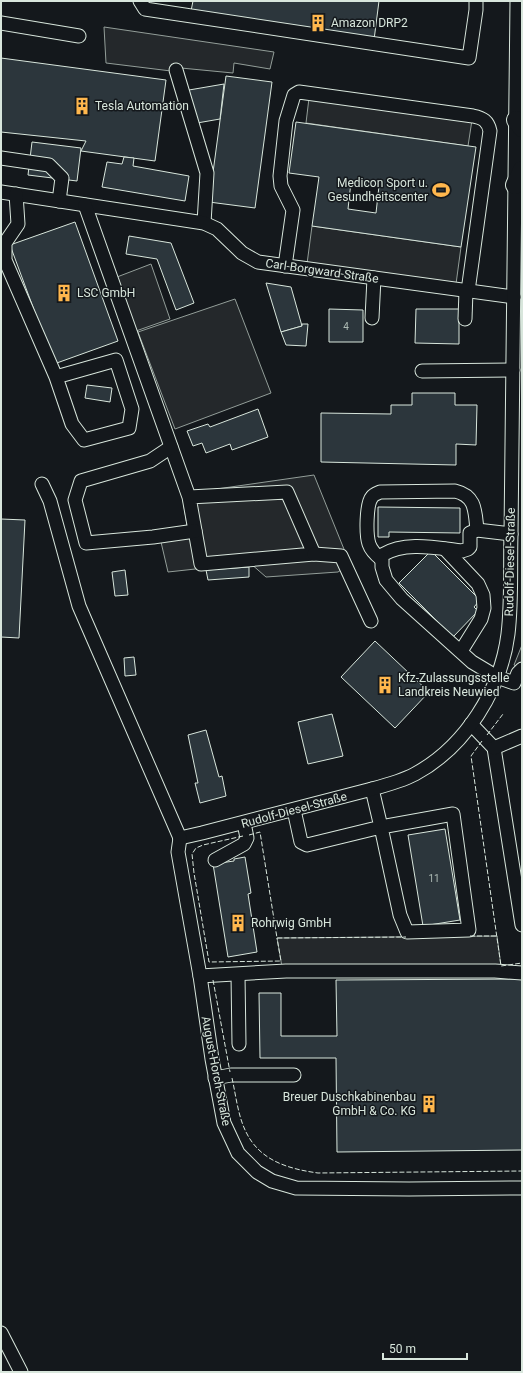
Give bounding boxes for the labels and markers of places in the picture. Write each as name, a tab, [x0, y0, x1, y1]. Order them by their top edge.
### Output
building icon: Amazon DRP2	[308, 13, 328, 33]
place label: Amazon DRP2	[331, 16, 408, 30]
building icon: Tesla Automation	[72, 96, 92, 116]
place label: Tesla Automation	[95, 99, 189, 113]
place label: Medicon Sport u. Gesundheitscenter	[328, 176, 428, 204]
sports icon: Medicon Sport u. Gesundheitscenter	[431, 180, 451, 200]
building icon: LSC GmbH	[54, 283, 74, 303]
place label: LSC GmbH	[77, 286, 135, 300]
place label: Kfz-Zulassungsstelle Landkreis Neuwied	[398, 671, 509, 699]
building icon: Kfz-Zulassungsstelle Landkreis Neuwied	[375, 675, 395, 695]
building icon: Rohrwig GmbH	[228, 913, 248, 933]
place label: Rohrwig GmbH	[251, 916, 332, 930]
place label: Breuer Duschkabinenbau GmbH & Co. KG	[283, 1090, 416, 1118]
building icon: Breuer Duschkabinenbau GmbH & Co. KG	[419, 1094, 439, 1114]

